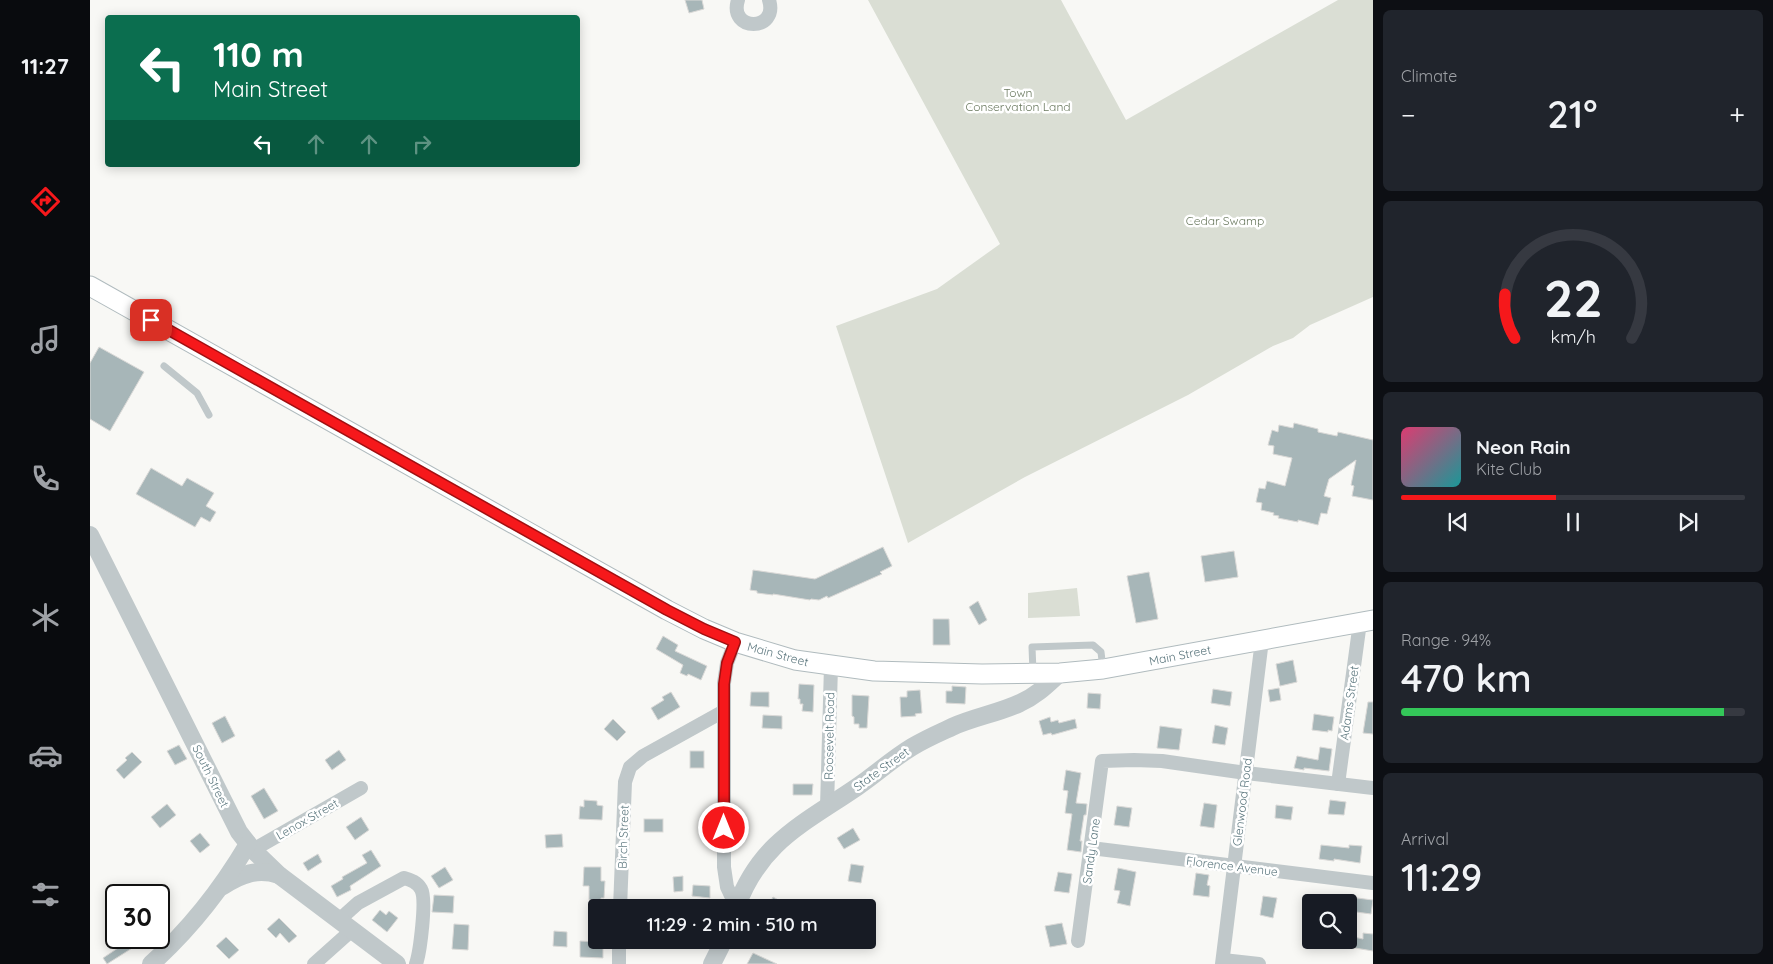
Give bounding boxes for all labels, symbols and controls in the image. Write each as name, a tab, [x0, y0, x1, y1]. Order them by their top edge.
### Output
text: 110 m	[213, 32, 304, 76]
icon: left	[130, 35, 195, 100]
text: 11:27	[21, 52, 69, 80]
text: Climate	[1401, 66, 1457, 86]
text: Main Street	[213, 75, 328, 103]
park label: Town Conservation Land	[965, 85, 1071, 114]
text: 21°	[1547, 90, 1597, 138]
text: −	[1401, 97, 1416, 132]
text: +	[1729, 97, 1745, 132]
icon: left	[249, 130, 277, 158]
icon: ahead	[302, 130, 330, 158]
icon: ahead	[355, 130, 383, 158]
icon: right	[408, 130, 436, 158]
icon: directions	[28, 184, 63, 219]
park label: Cedar Swamp	[1186, 213, 1264, 228]
text: 22	[1543, 265, 1603, 330]
pin	[130, 299, 172, 341]
icon: arrive	[137, 306, 165, 334]
icon: music	[28, 322, 63, 357]
text: km/h	[1550, 325, 1596, 347]
text: Neon Rain	[1476, 435, 1571, 459]
text: Kite Club	[1476, 459, 1542, 479]
icon: phone	[28, 461, 63, 496]
icon: previous	[1444, 508, 1472, 536]
icon: pause	[1559, 508, 1587, 536]
icon: next	[1674, 508, 1702, 536]
icon: climate	[28, 600, 63, 635]
text: Range · 94%	[1401, 630, 1491, 650]
street label: Main Street	[746, 639, 810, 669]
street label: Main Street	[1148, 642, 1212, 668]
text: 470 km	[1401, 654, 1532, 702]
street label: Adams Street	[1336, 665, 1362, 741]
street label: Roosevelt Road	[821, 692, 837, 780]
icon: car	[28, 738, 63, 773]
street label: South Street	[189, 742, 233, 810]
street label: State Street	[850, 744, 912, 794]
street label: Glenwood Road	[1229, 757, 1255, 847]
street label: Lenox Street	[273, 795, 341, 843]
position arrow	[697, 801, 749, 853]
street label: Birch Street	[614, 805, 632, 869]
street label: Sandy Lane	[1079, 817, 1103, 885]
text: Arrival	[1401, 829, 1449, 849]
street label: Florence Avenue	[1185, 853, 1279, 879]
text: 11:29	[1401, 853, 1482, 901]
icon: filters	[28, 877, 63, 912]
speed limit sign: 30	[105, 884, 170, 949]
map controls	[1302, 894, 1357, 949]
button: search	[1302, 894, 1357, 949]
text: 11:29 · 2 min · 510 m	[646, 912, 818, 936]

